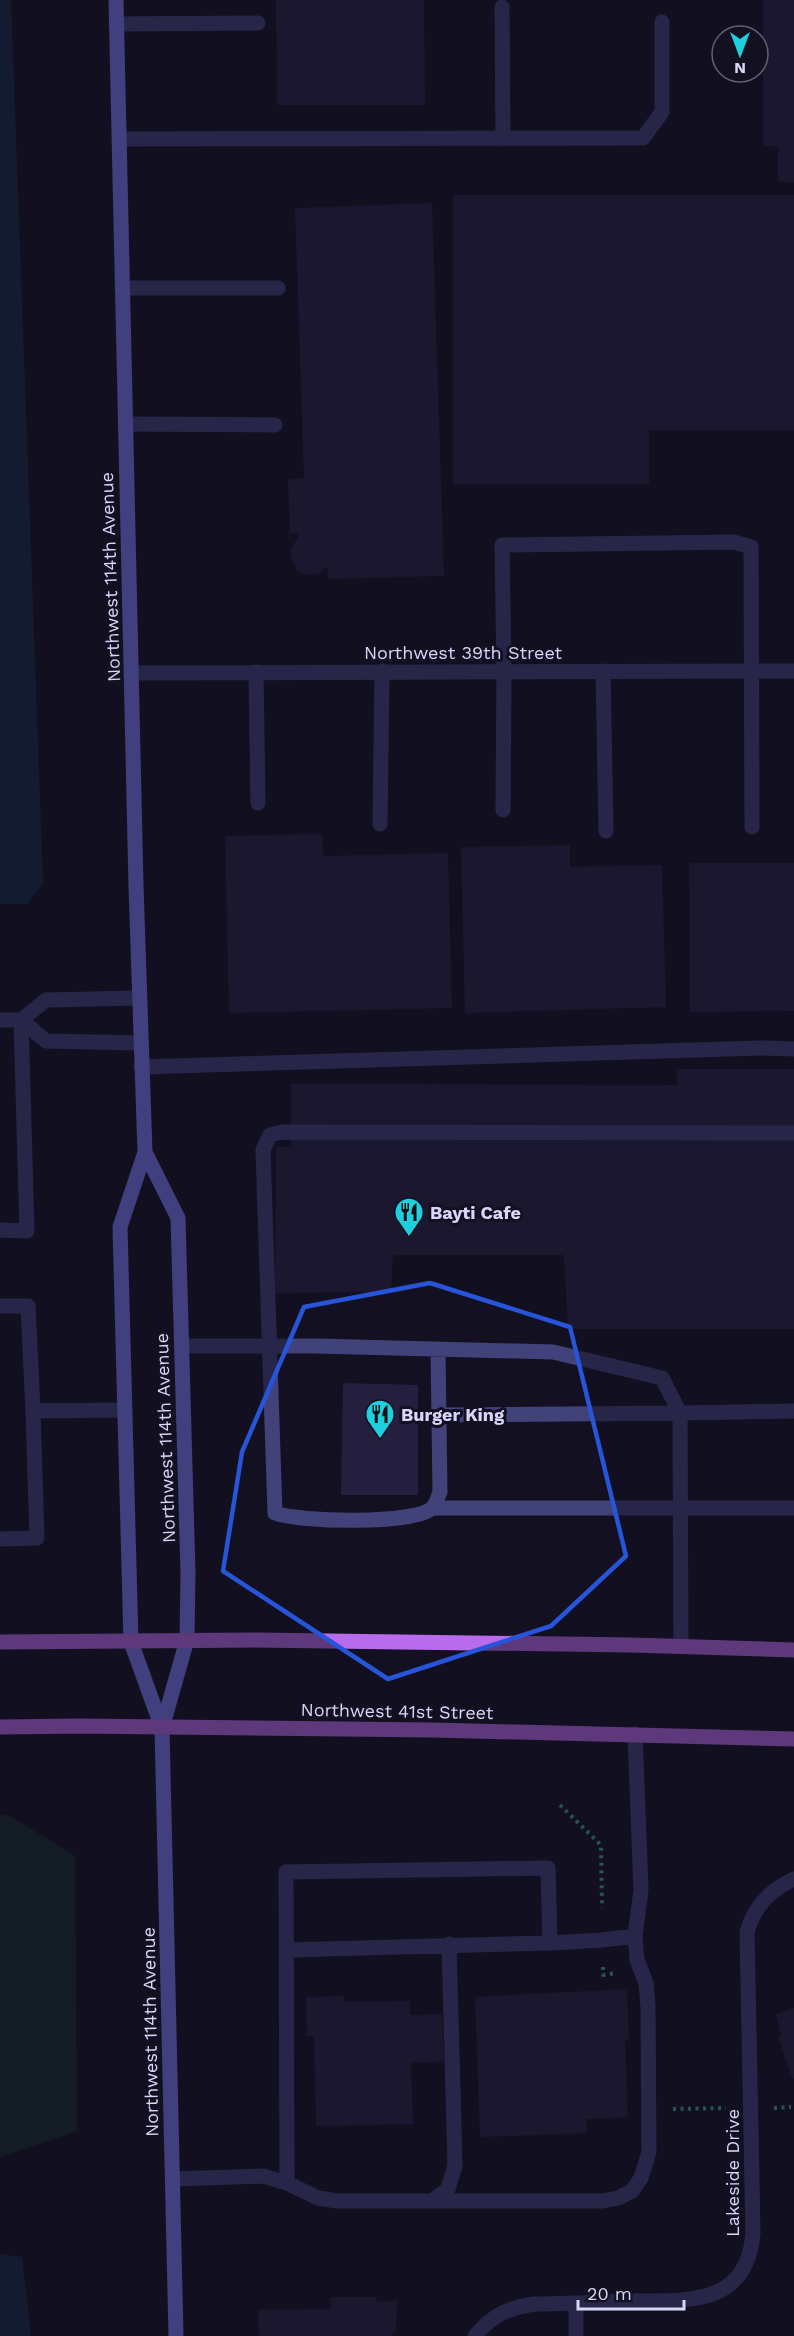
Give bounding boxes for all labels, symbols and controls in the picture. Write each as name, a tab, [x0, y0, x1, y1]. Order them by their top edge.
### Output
north arrow	[710, 24, 770, 84]
text: N	[734, 59, 746, 78]
street label: Northwest 114th Avenue	[96, 472, 124, 682]
street label: Northwest 39th Street	[364, 642, 563, 663]
restaurant icon: Bayti Cafe	[393, 1196, 425, 1238]
place label: Bayti Cafe	[430, 1202, 521, 1223]
street label: Northwest 114th Avenue	[151, 1333, 179, 1543]
restaurant icon: Burger King	[364, 1398, 396, 1440]
place label: Burger King	[401, 1404, 505, 1425]
street label: Northwest 41st Street	[301, 1699, 494, 1723]
street label: Northwest 114th Avenue	[138, 1927, 162, 2137]
street label: Lakeside Drive	[722, 2109, 743, 2237]
scale bar	[578, 2273, 684, 2311]
text: 20 m	[587, 2283, 632, 2304]

